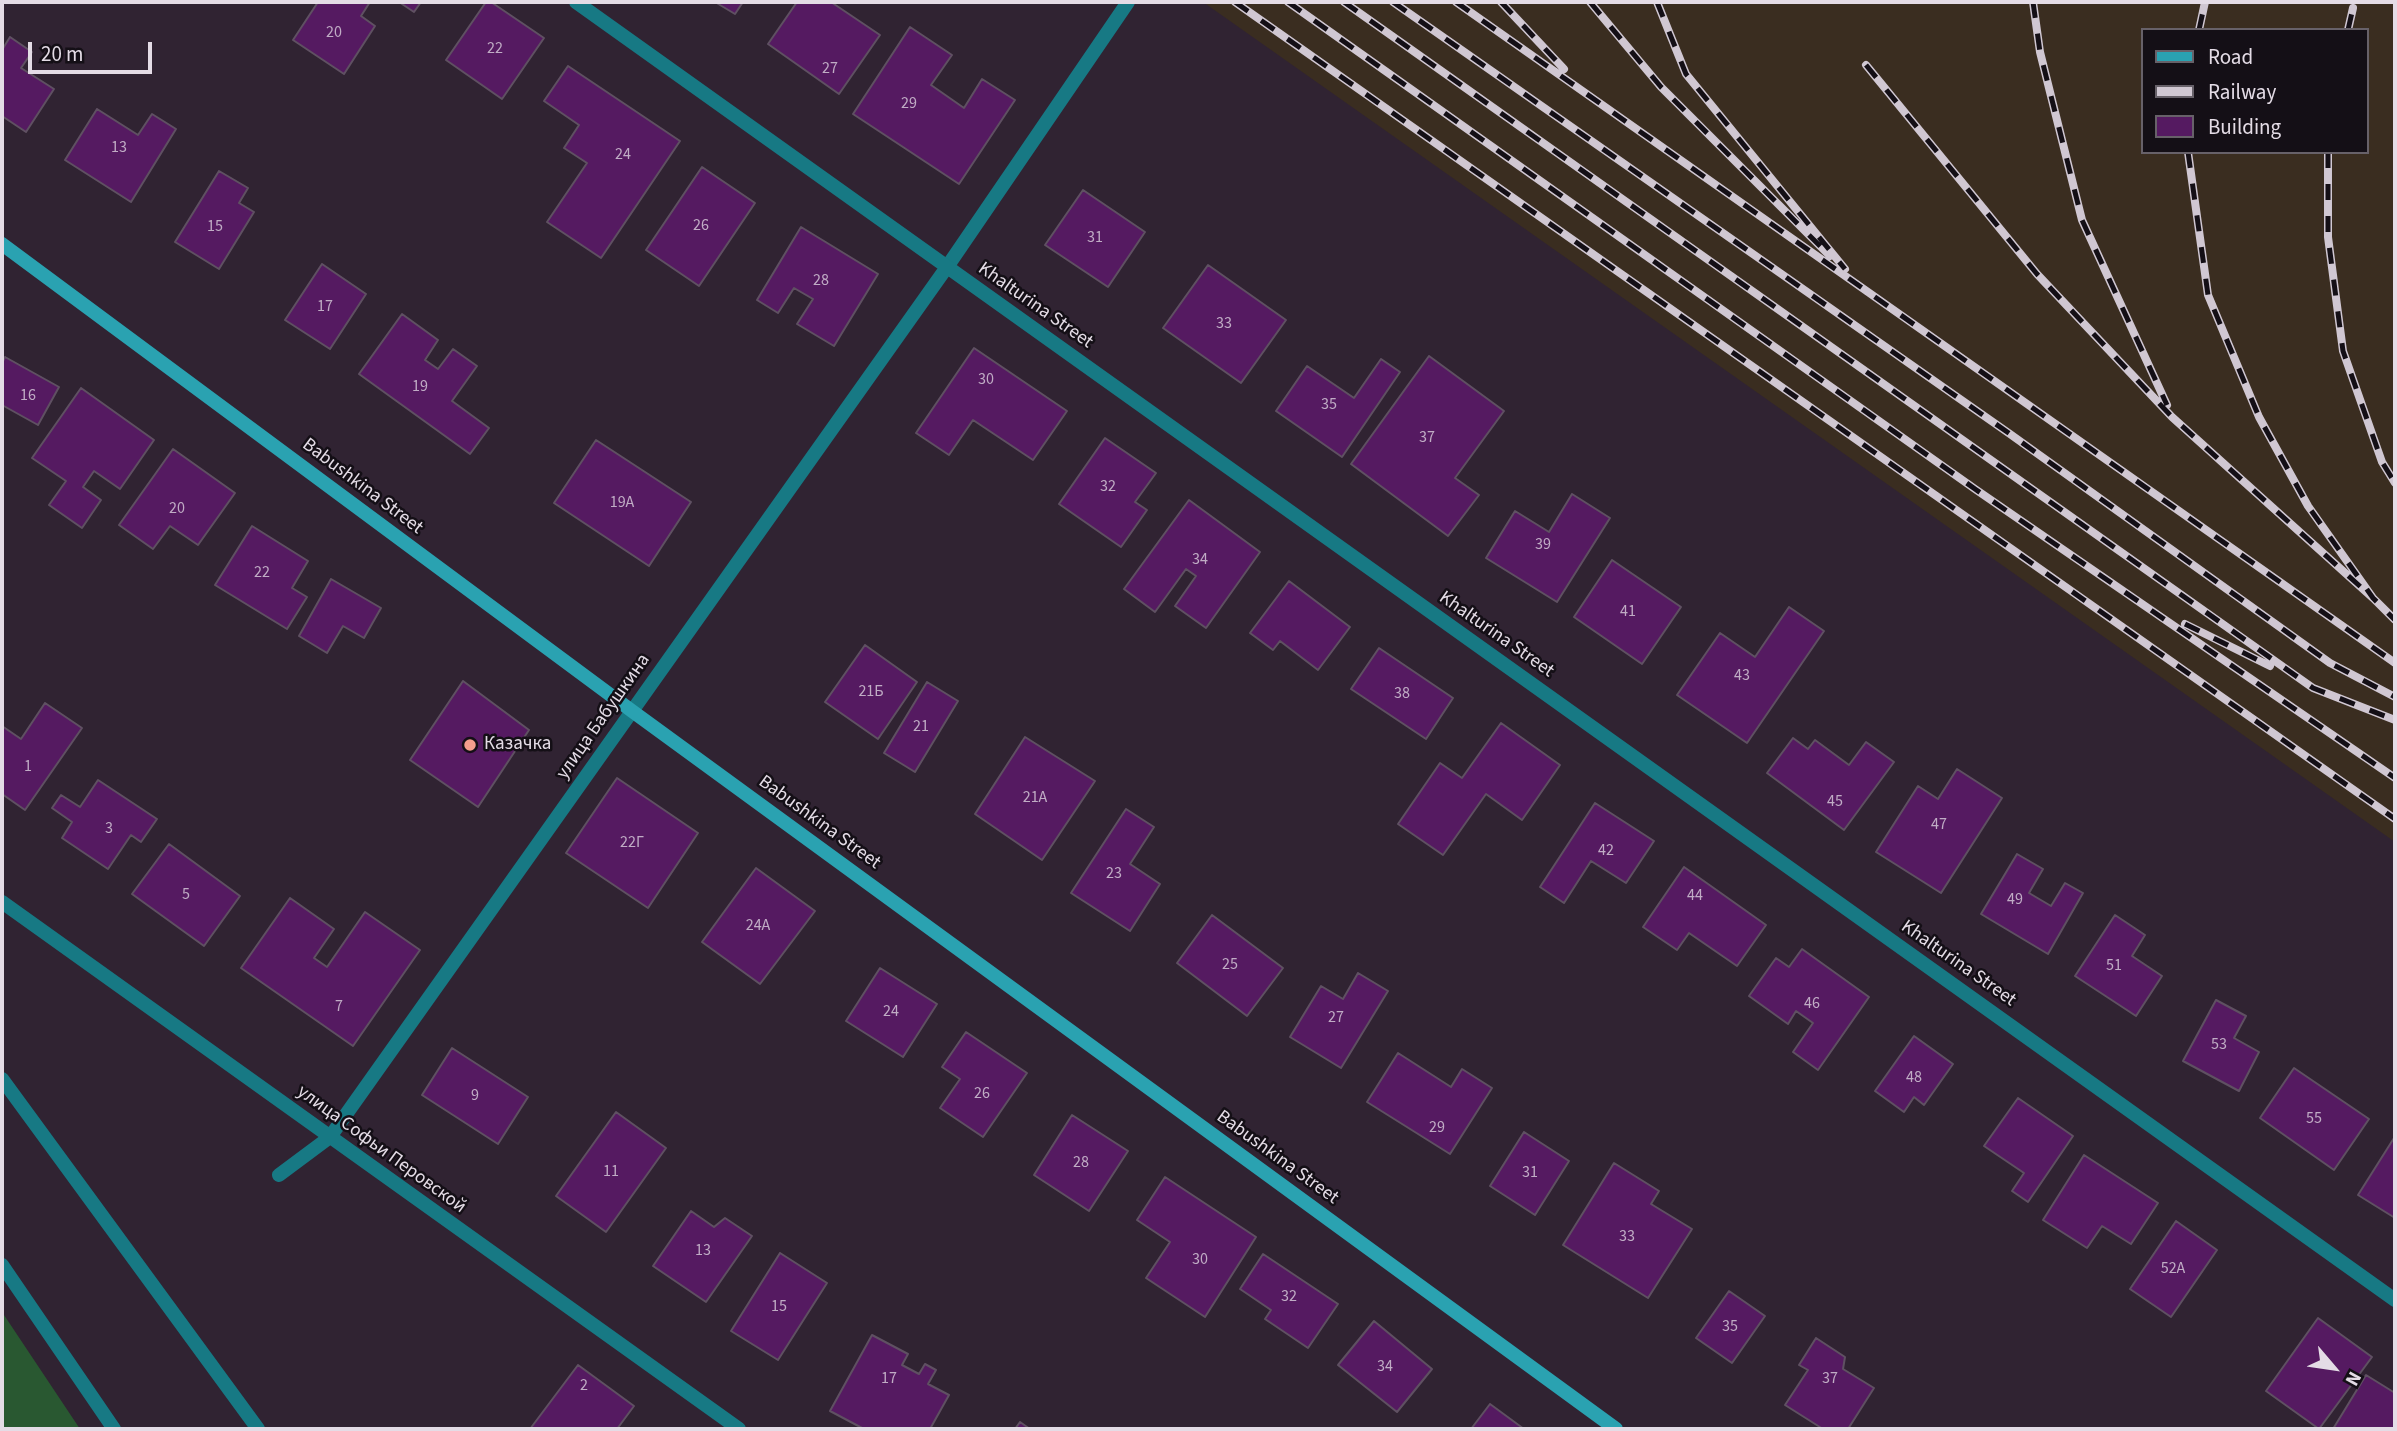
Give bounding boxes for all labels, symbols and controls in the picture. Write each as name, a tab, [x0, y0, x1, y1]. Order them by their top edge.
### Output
house number: 20	[326, 23, 342, 43]
scale bar	[32, 28, 156, 72]
legend	[2142, 28, 2369, 154]
text: 20 m	[41, 39, 83, 69]
house number: 22	[487, 39, 503, 59]
text: Road	[2208, 42, 2253, 72]
house number: 27	[822, 59, 838, 79]
text: Railway	[2208, 77, 2276, 107]
house number: 29	[901, 94, 917, 114]
text: Building	[2208, 112, 2281, 142]
house number: 13	[111, 138, 127, 158]
house number: 24	[615, 145, 631, 165]
house number: 26	[693, 216, 709, 236]
house number: 15	[207, 217, 223, 237]
house number: 31	[1087, 228, 1103, 248]
street label: Khalturina Street	[973, 258, 1097, 354]
house number: 28	[813, 271, 829, 291]
house number: 17	[317, 297, 333, 317]
house number: 33	[1216, 314, 1232, 334]
house number: 30	[978, 370, 994, 390]
house number: 19	[412, 377, 428, 397]
house number: 16	[20, 386, 36, 406]
house number: 35	[1321, 395, 1337, 415]
house number: 37	[1419, 428, 1435, 448]
street label: Babushkina Street	[297, 434, 427, 540]
house number: 32	[1100, 477, 1116, 497]
house number: 19А	[610, 493, 634, 513]
house number: 20	[169, 499, 185, 519]
house number: 39	[1535, 535, 1551, 555]
house number: 34	[1192, 550, 1208, 570]
house number: 22	[254, 563, 270, 583]
street label: Khalturina Street	[1434, 587, 1558, 683]
house number: 41	[1620, 602, 1636, 622]
street label: улица Бабушкина	[552, 650, 656, 784]
house number: 43	[1734, 666, 1750, 686]
house number: 21Б	[858, 682, 884, 702]
house number: 38	[1394, 684, 1410, 704]
house number: 21	[913, 717, 929, 737]
place label: Казачка	[484, 734, 551, 756]
marker: Казачка	[462, 737, 478, 753]
house number: 1	[24, 757, 32, 777]
street label: Babushkina Street	[754, 771, 884, 875]
house number: 21А	[1023, 788, 1047, 808]
house number: 45	[1827, 792, 1843, 812]
house number: 47	[1931, 815, 1947, 835]
house number: 3	[105, 819, 113, 839]
house number: 22Г	[620, 833, 644, 853]
house number: 42	[1598, 841, 1614, 861]
house number: 23	[1106, 864, 1122, 884]
house number: 5	[182, 885, 190, 905]
house number: 44	[1687, 886, 1703, 906]
house number: 49	[2007, 890, 2023, 910]
house number: 24А	[746, 916, 770, 936]
street label: Khalturina Street	[1896, 916, 2020, 1012]
house number: 25	[1222, 955, 1238, 975]
house number: 51	[2106, 956, 2122, 976]
house number: 46	[1804, 994, 1820, 1014]
house number: 7	[335, 997, 343, 1017]
house number: 24	[883, 1002, 899, 1022]
house number: 27	[1328, 1008, 1344, 1028]
house number: 53	[2211, 1035, 2227, 1055]
house number: 48	[1906, 1068, 1922, 1088]
street label: улица Софьи Перовской	[292, 1081, 470, 1219]
house number: 26	[974, 1084, 990, 1104]
house number: 9	[471, 1086, 479, 1106]
street label: Babushkina Street	[1212, 1106, 1342, 1210]
house number: 55	[2306, 1109, 2322, 1129]
house number: 29	[1429, 1118, 1445, 1138]
house number: 28	[1073, 1153, 1089, 1173]
house number: 11	[603, 1162, 619, 1182]
house number: 31	[1522, 1163, 1538, 1183]
house number: 33	[1619, 1227, 1635, 1247]
house number: 13	[695, 1241, 711, 1261]
house number: 30	[1192, 1250, 1208, 1270]
house number: 52А	[2161, 1259, 2185, 1279]
house number: 32	[1281, 1287, 1297, 1307]
house number: 15	[771, 1297, 787, 1317]
house number: 35	[1722, 1317, 1738, 1337]
north arrow	[2299, 1333, 2369, 1403]
house number: 34	[1377, 1357, 1393, 1377]
text: N	[2338, 1366, 2368, 1390]
house number: 17	[881, 1369, 897, 1389]
house number: 37	[1822, 1369, 1838, 1389]
house number: 2	[580, 1376, 588, 1396]

